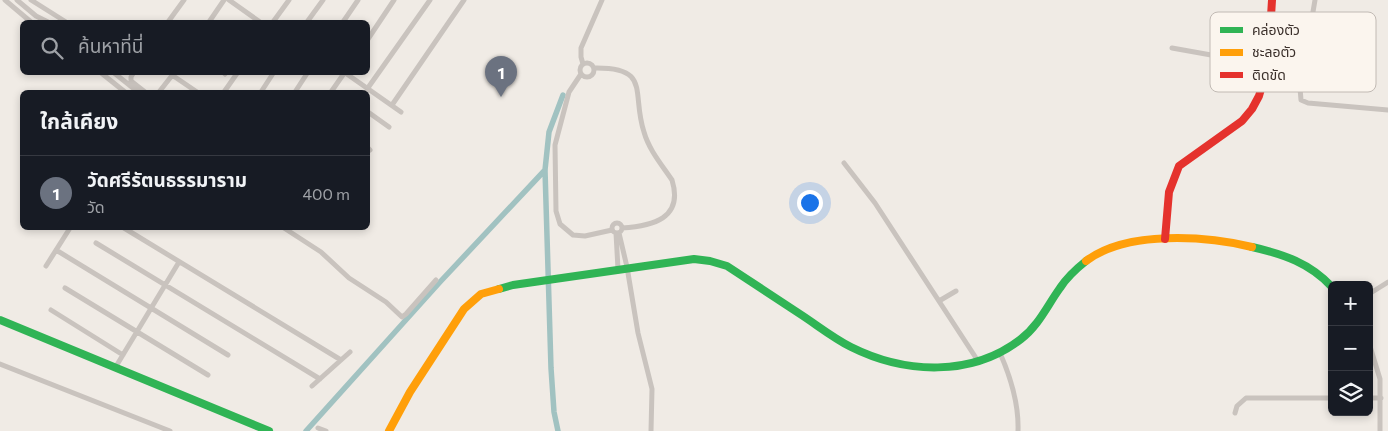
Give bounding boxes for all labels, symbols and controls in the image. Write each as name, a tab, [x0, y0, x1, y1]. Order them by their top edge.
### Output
legend	[1210, 12, 1376, 92]
search box	[20, 20, 370, 75]
text: คล่องตัว	[1252, 21, 1300, 38]
icon: search	[38, 34, 66, 62]
text: ค้นหาที่นี่	[78, 34, 143, 57]
text: ชะลอตัว	[1252, 43, 1296, 60]
pin: 1	[485, 56, 517, 97]
text: ติดขัด	[1252, 66, 1286, 83]
text: ใกล้เคียง	[40, 108, 118, 133]
text: วัดศรีรัตนธรรมาราม	[87, 168, 247, 191]
text: 1	[52, 184, 60, 203]
text: 400 m	[302, 184, 350, 203]
your location	[797, 190, 823, 216]
text: วัด	[87, 197, 105, 216]
map controls	[1328, 281, 1373, 416]
button: +	[1328, 281, 1373, 326]
button: −	[1328, 326, 1373, 371]
button: layers	[1328, 371, 1373, 416]

